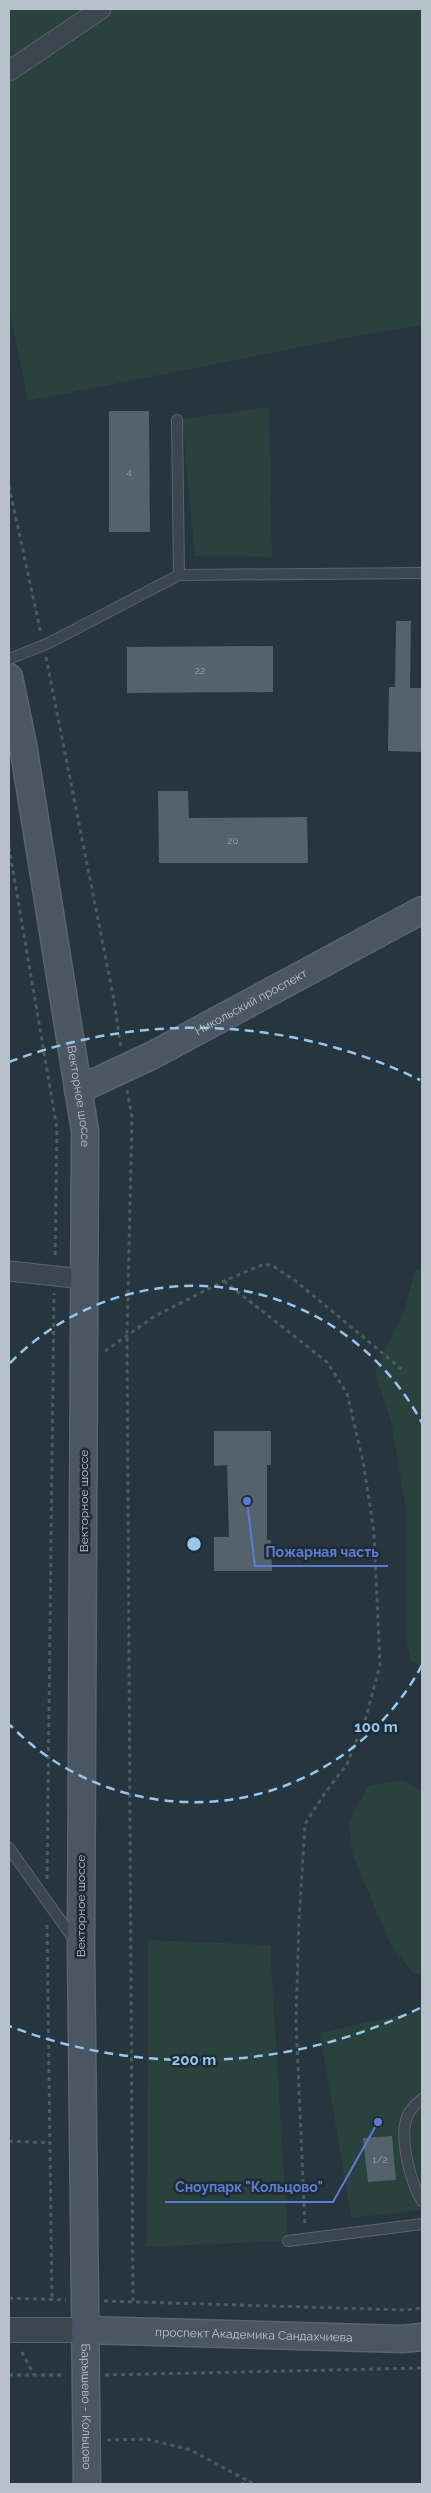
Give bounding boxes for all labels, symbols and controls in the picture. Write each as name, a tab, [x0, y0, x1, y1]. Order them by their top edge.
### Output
house number: 4	[126, 466, 132, 477]
house number: 22	[195, 665, 205, 676]
house number: 20	[227, 835, 239, 846]
street label: Никольский проспект	[192, 966, 310, 1038]
street label: Векторное шоссе	[64, 1044, 92, 1147]
street label: Векторное шоссе	[77, 1450, 91, 1552]
centre of rings	[185, 1535, 203, 1553]
callout: Пожарная часть	[255, 1537, 388, 1566]
text: Пожарная часть	[265, 1544, 379, 1560]
text: 100 m	[354, 1718, 398, 1736]
street label: Векторное шоссе	[74, 1855, 88, 1957]
text: 200 m	[172, 2051, 216, 2069]
house number: 1/2	[372, 2154, 388, 2165]
callout: Сноупарк "Кольцово"	[165, 2173, 333, 2202]
text: Сноупарк "Кольцово"	[175, 2179, 323, 2195]
street label: проспект Академика Сандахчиева	[155, 2325, 353, 2345]
street label: Барышево - Кольцово	[78, 2343, 94, 2470]

